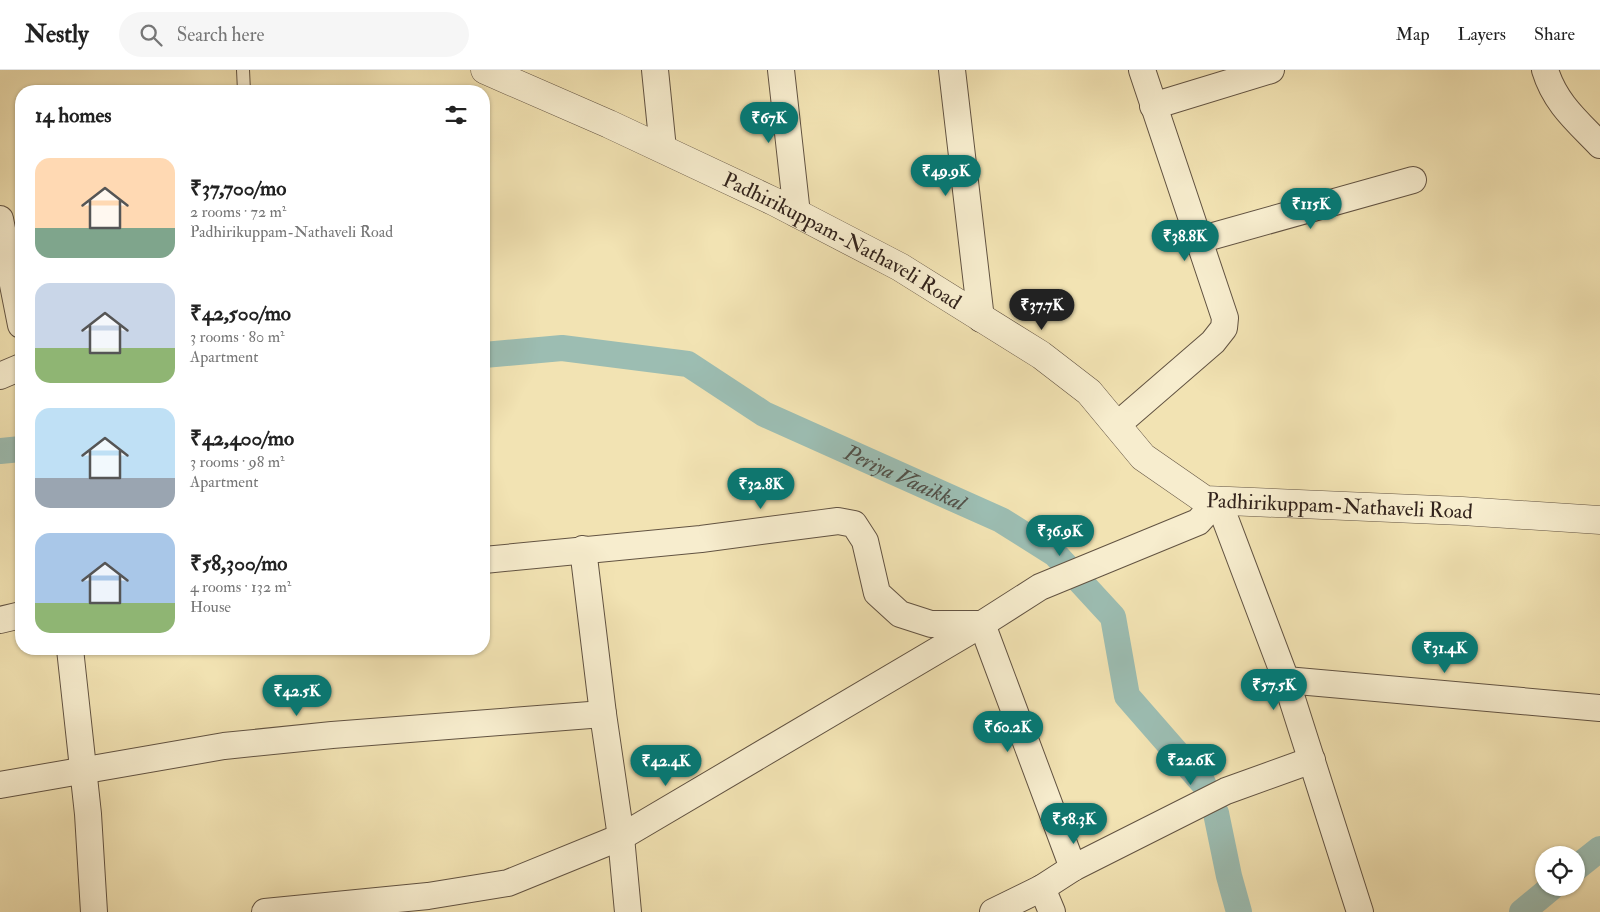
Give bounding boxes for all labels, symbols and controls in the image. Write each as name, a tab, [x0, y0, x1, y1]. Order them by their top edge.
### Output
search box	[119, 12, 469, 57]
text: Nestly	[25, 19, 89, 50]
icon: search	[137, 21, 165, 49]
text: Search here	[177, 23, 264, 47]
text: Map	[1396, 23, 1430, 46]
text: Layers	[1458, 23, 1506, 46]
text: Share	[1534, 23, 1575, 46]
icon: filters	[442, 101, 470, 129]
text: 14 homes	[35, 102, 112, 129]
pin: ₹67K	[739, 102, 799, 144]
text: ₹67K	[751, 108, 787, 128]
pin: ₹49.9K	[905, 154, 987, 197]
text: ₹49.9K	[922, 161, 970, 181]
street label: Padhirikuppam-Nathaveli Road	[718, 166, 967, 316]
text: ₹37,700/mo	[190, 175, 286, 202]
icon: home	[75, 178, 135, 238]
pin: ₹115K	[1276, 188, 1346, 230]
text: ₹115K	[1292, 194, 1330, 214]
text: 2 rooms · 72 m²	[190, 202, 286, 222]
pin: ₹38.8K	[1144, 220, 1226, 262]
text: Padhirikuppam-Nathaveli Road	[190, 222, 393, 242]
text: ₹38.8K	[1163, 226, 1207, 246]
pin: ₹37.7K	[1001, 288, 1083, 331]
text: ₹37.7K	[1020, 295, 1064, 315]
text: ₹42,500/mo	[190, 300, 291, 327]
icon: home	[75, 303, 135, 363]
text: 3 rooms · 80 m²	[190, 327, 285, 347]
text: Apartment	[190, 347, 258, 367]
text: ₹42,400/mo	[190, 425, 294, 452]
icon: home	[75, 428, 135, 488]
water label: Periya Vaaikkal	[839, 438, 972, 518]
text: 3 rooms · 98 m²	[190, 452, 285, 472]
pin: ₹32.8K	[720, 468, 802, 510]
text: Apartment	[190, 472, 258, 492]
text: ₹32.8K	[738, 474, 784, 494]
street label: Padhirikuppam-Nathaveli Road	[1206, 487, 1474, 526]
pin: ₹36.9K	[1019, 514, 1101, 557]
text: ₹36.9K	[1037, 521, 1083, 541]
text: ₹58,300/mo	[190, 550, 287, 577]
icon: home	[75, 553, 135, 613]
text: 4 rooms · 132 m²	[190, 577, 291, 597]
text: House	[190, 597, 231, 617]
pin: ₹31.4K	[1404, 632, 1486, 674]
text: ₹31.4K	[1423, 638, 1467, 658]
pin: ₹57.5K	[1233, 668, 1315, 711]
pin: ₹42.5K	[256, 674, 338, 717]
text: ₹57.5K	[1252, 675, 1296, 695]
text: ₹42.5K	[274, 681, 320, 701]
pin: ₹60.2K	[967, 710, 1049, 753]
text: ₹60.2K	[984, 717, 1032, 737]
pin: ₹42.4K	[625, 744, 707, 787]
pin: ₹22.6K	[1150, 744, 1232, 786]
text: ₹22.6K	[1167, 750, 1215, 770]
text: ₹42.4K	[641, 751, 691, 771]
pin: ₹58.3K	[1033, 802, 1115, 845]
text: ₹58.3K	[1052, 809, 1096, 829]
map controls	[1535, 846, 1585, 896]
button: locate	[1535, 846, 1585, 896]

